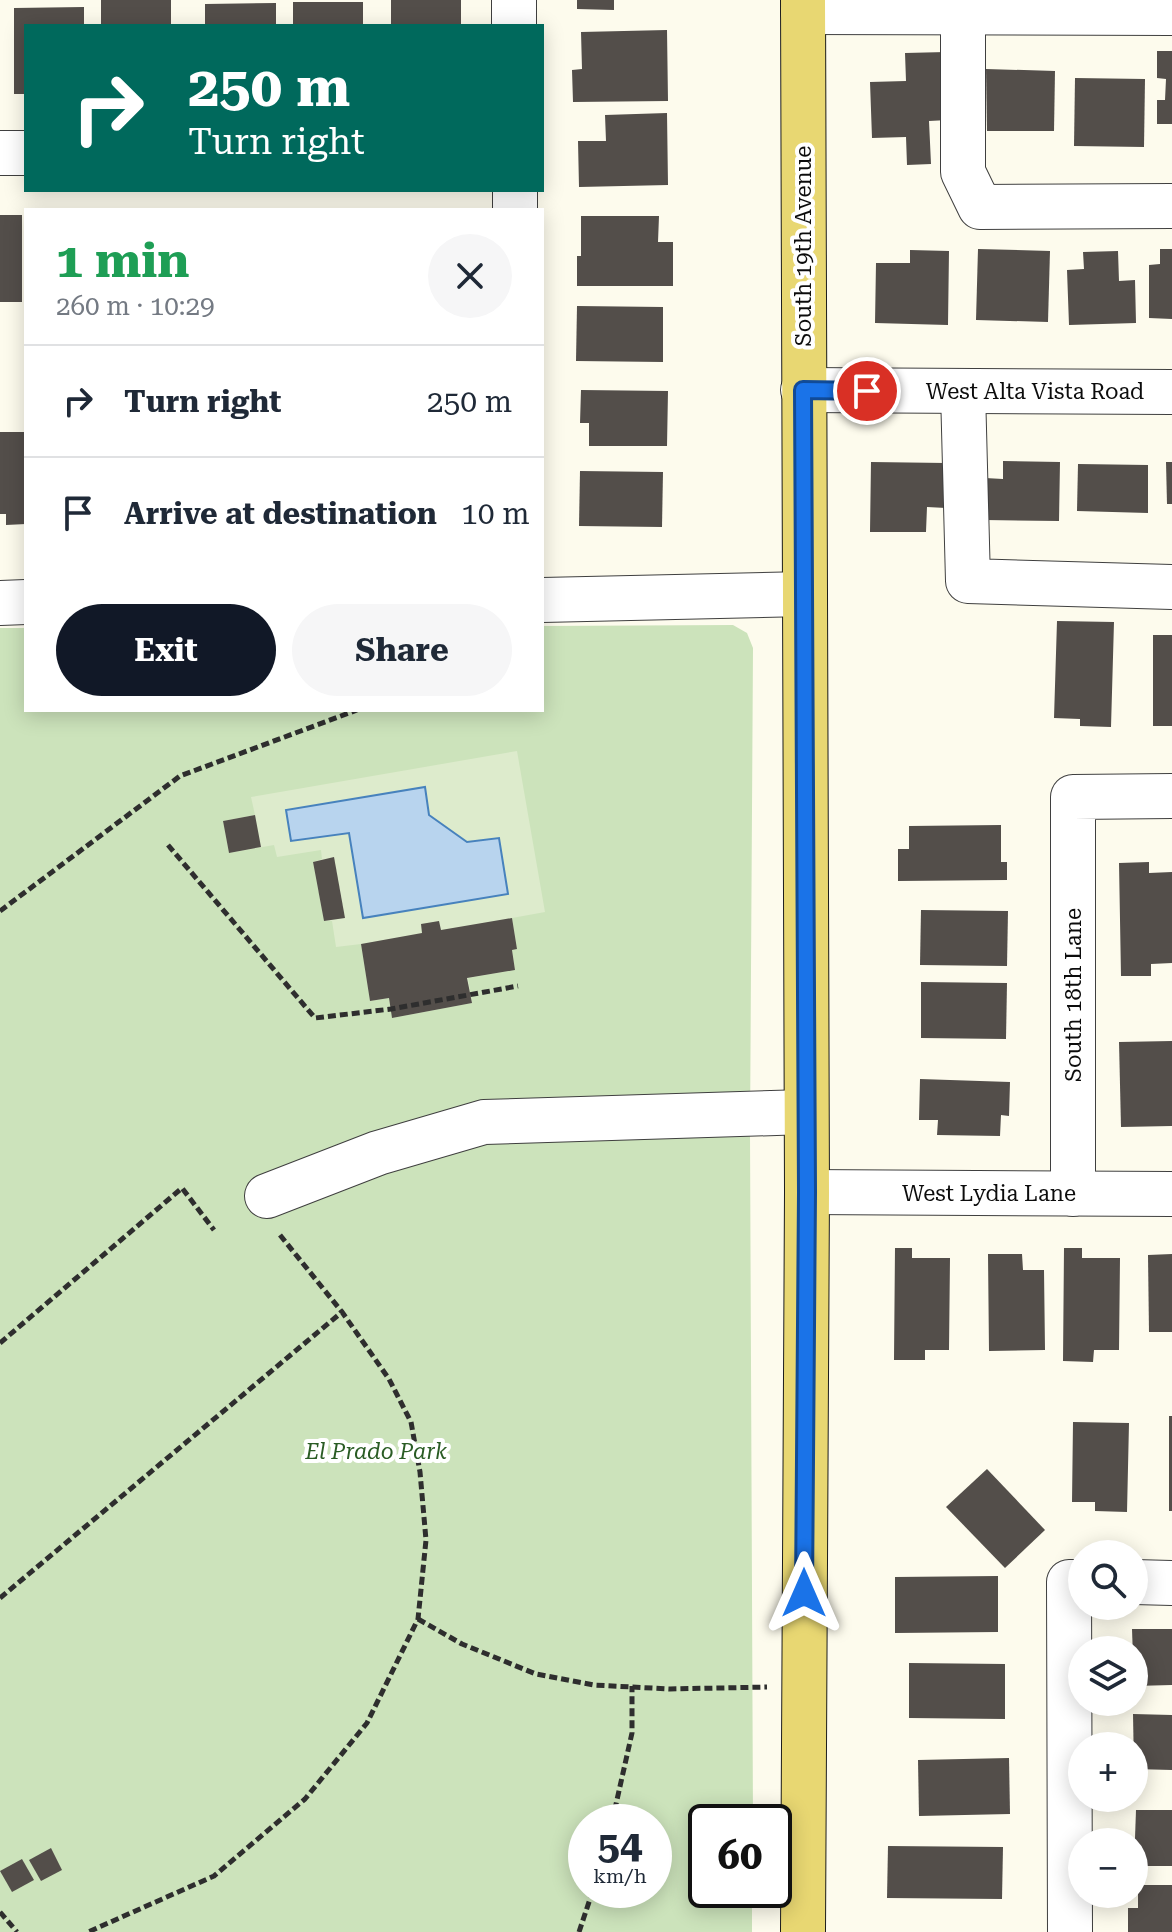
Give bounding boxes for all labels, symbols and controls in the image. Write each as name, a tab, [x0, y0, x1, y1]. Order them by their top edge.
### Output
text: 250 m	[188, 54, 350, 120]
icon: right	[56, 56, 160, 160]
text: Turn right	[188, 121, 365, 163]
street label: South 19th Avenue	[791, 146, 816, 346]
text: 1 min	[56, 233, 189, 289]
button: close	[428, 234, 512, 318]
text: 260 m · 10:29	[56, 291, 215, 321]
pin	[833, 357, 901, 425]
icon: arrive	[845, 369, 889, 413]
icon: right	[56, 379, 100, 423]
street label: West Alta Vista Road	[926, 379, 1144, 404]
text: Turn right	[124, 384, 281, 419]
text: 250 m	[427, 384, 512, 419]
icon: arrive	[56, 491, 100, 535]
text: Arrive at destination	[124, 496, 437, 531]
text: 10 m	[461, 496, 530, 531]
button: Exit	[56, 604, 276, 696]
button: Share	[292, 604, 512, 696]
street label: South 18th Lane	[1061, 908, 1086, 1082]
street label: West Lydia Lane	[902, 1181, 1076, 1206]
park label: El Prado Park	[304, 1439, 447, 1464]
map controls	[1068, 1540, 1148, 1908]
button: search	[1068, 1540, 1148, 1620]
position arrow	[762, 1551, 846, 1635]
button: layers	[1068, 1636, 1148, 1716]
button: +	[1068, 1732, 1148, 1812]
speed limit sign: 60	[688, 1804, 792, 1908]
text: 54	[598, 1822, 642, 1869]
button: −	[1068, 1828, 1148, 1908]
text: km/h	[593, 1864, 647, 1888]

